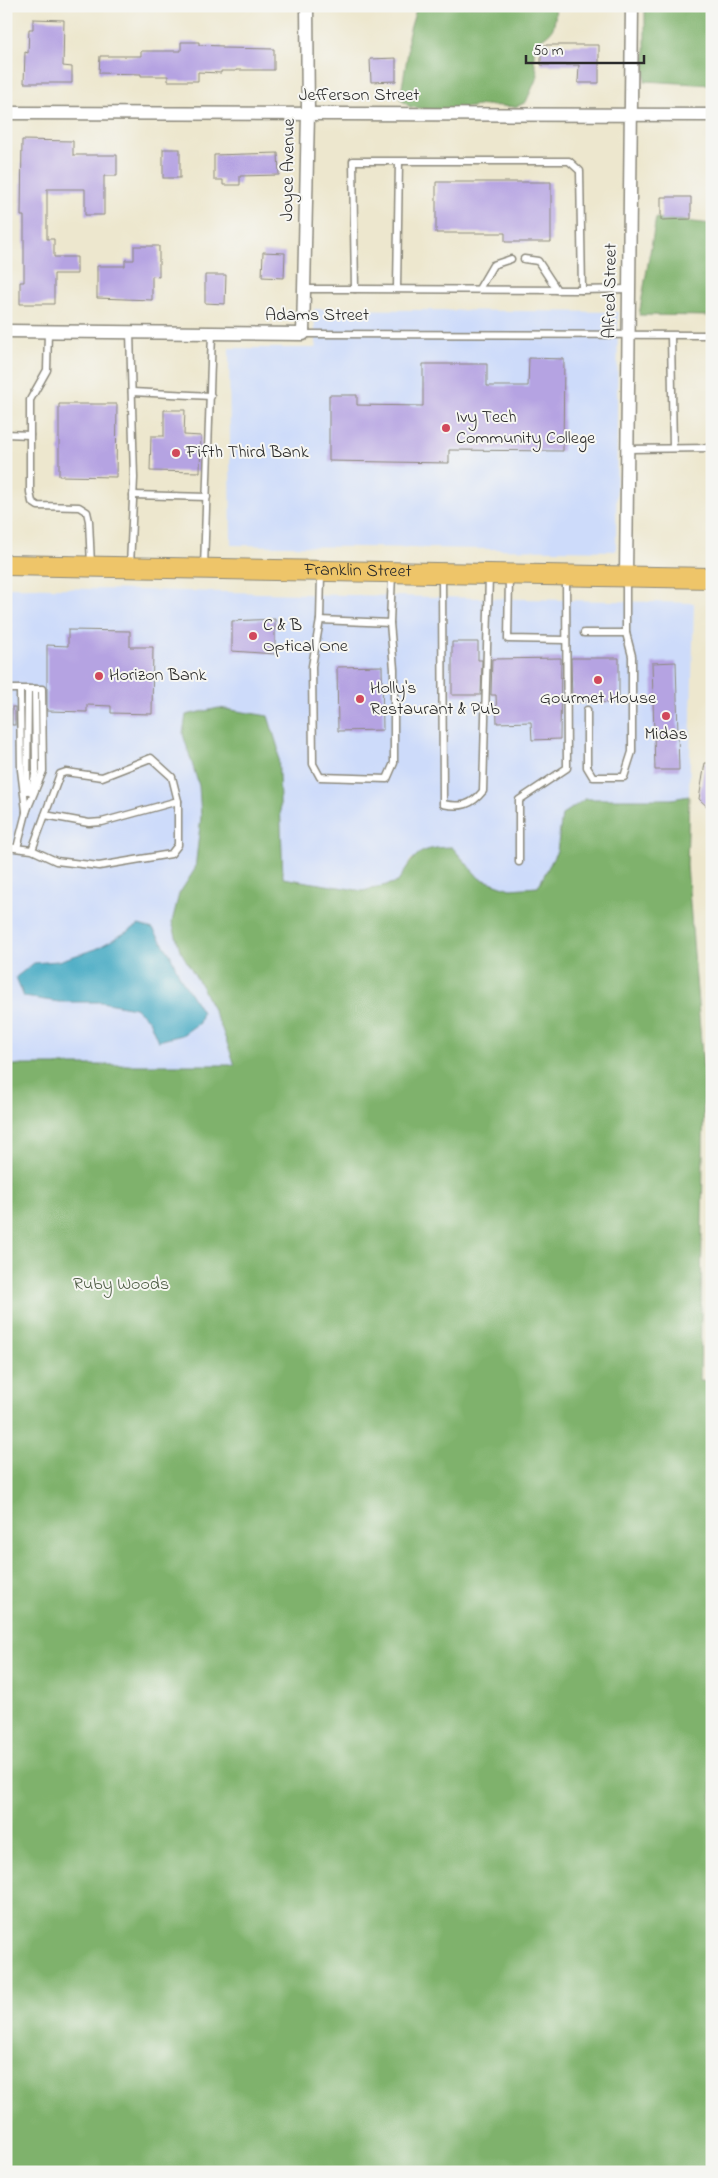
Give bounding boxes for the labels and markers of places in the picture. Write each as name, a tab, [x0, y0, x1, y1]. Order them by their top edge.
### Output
place label: Ivy Tech Community College	[456, 405, 596, 453]
marker: Ivy Tech Community College	[440, 422, 452, 434]
place label: Fifth Third Bank	[185, 440, 309, 466]
marker: Fifth Third Bank	[170, 447, 182, 459]
place label: C & B Optical One	[263, 613, 349, 660]
marker: C & B Optical One	[247, 630, 259, 642]
place label: Horizon Bank	[109, 663, 207, 689]
marker: Horizon Bank	[93, 670, 105, 682]
marker: Gourmet House	[592, 674, 604, 686]
place label: Holly's Restaurant & Pub	[370, 676, 500, 723]
place label: Gourmet House	[540, 686, 657, 712]
marker: Holly's Restaurant & Pub	[354, 693, 366, 705]
marker: Midas	[660, 710, 672, 722]
place label: Midas	[644, 722, 688, 748]

